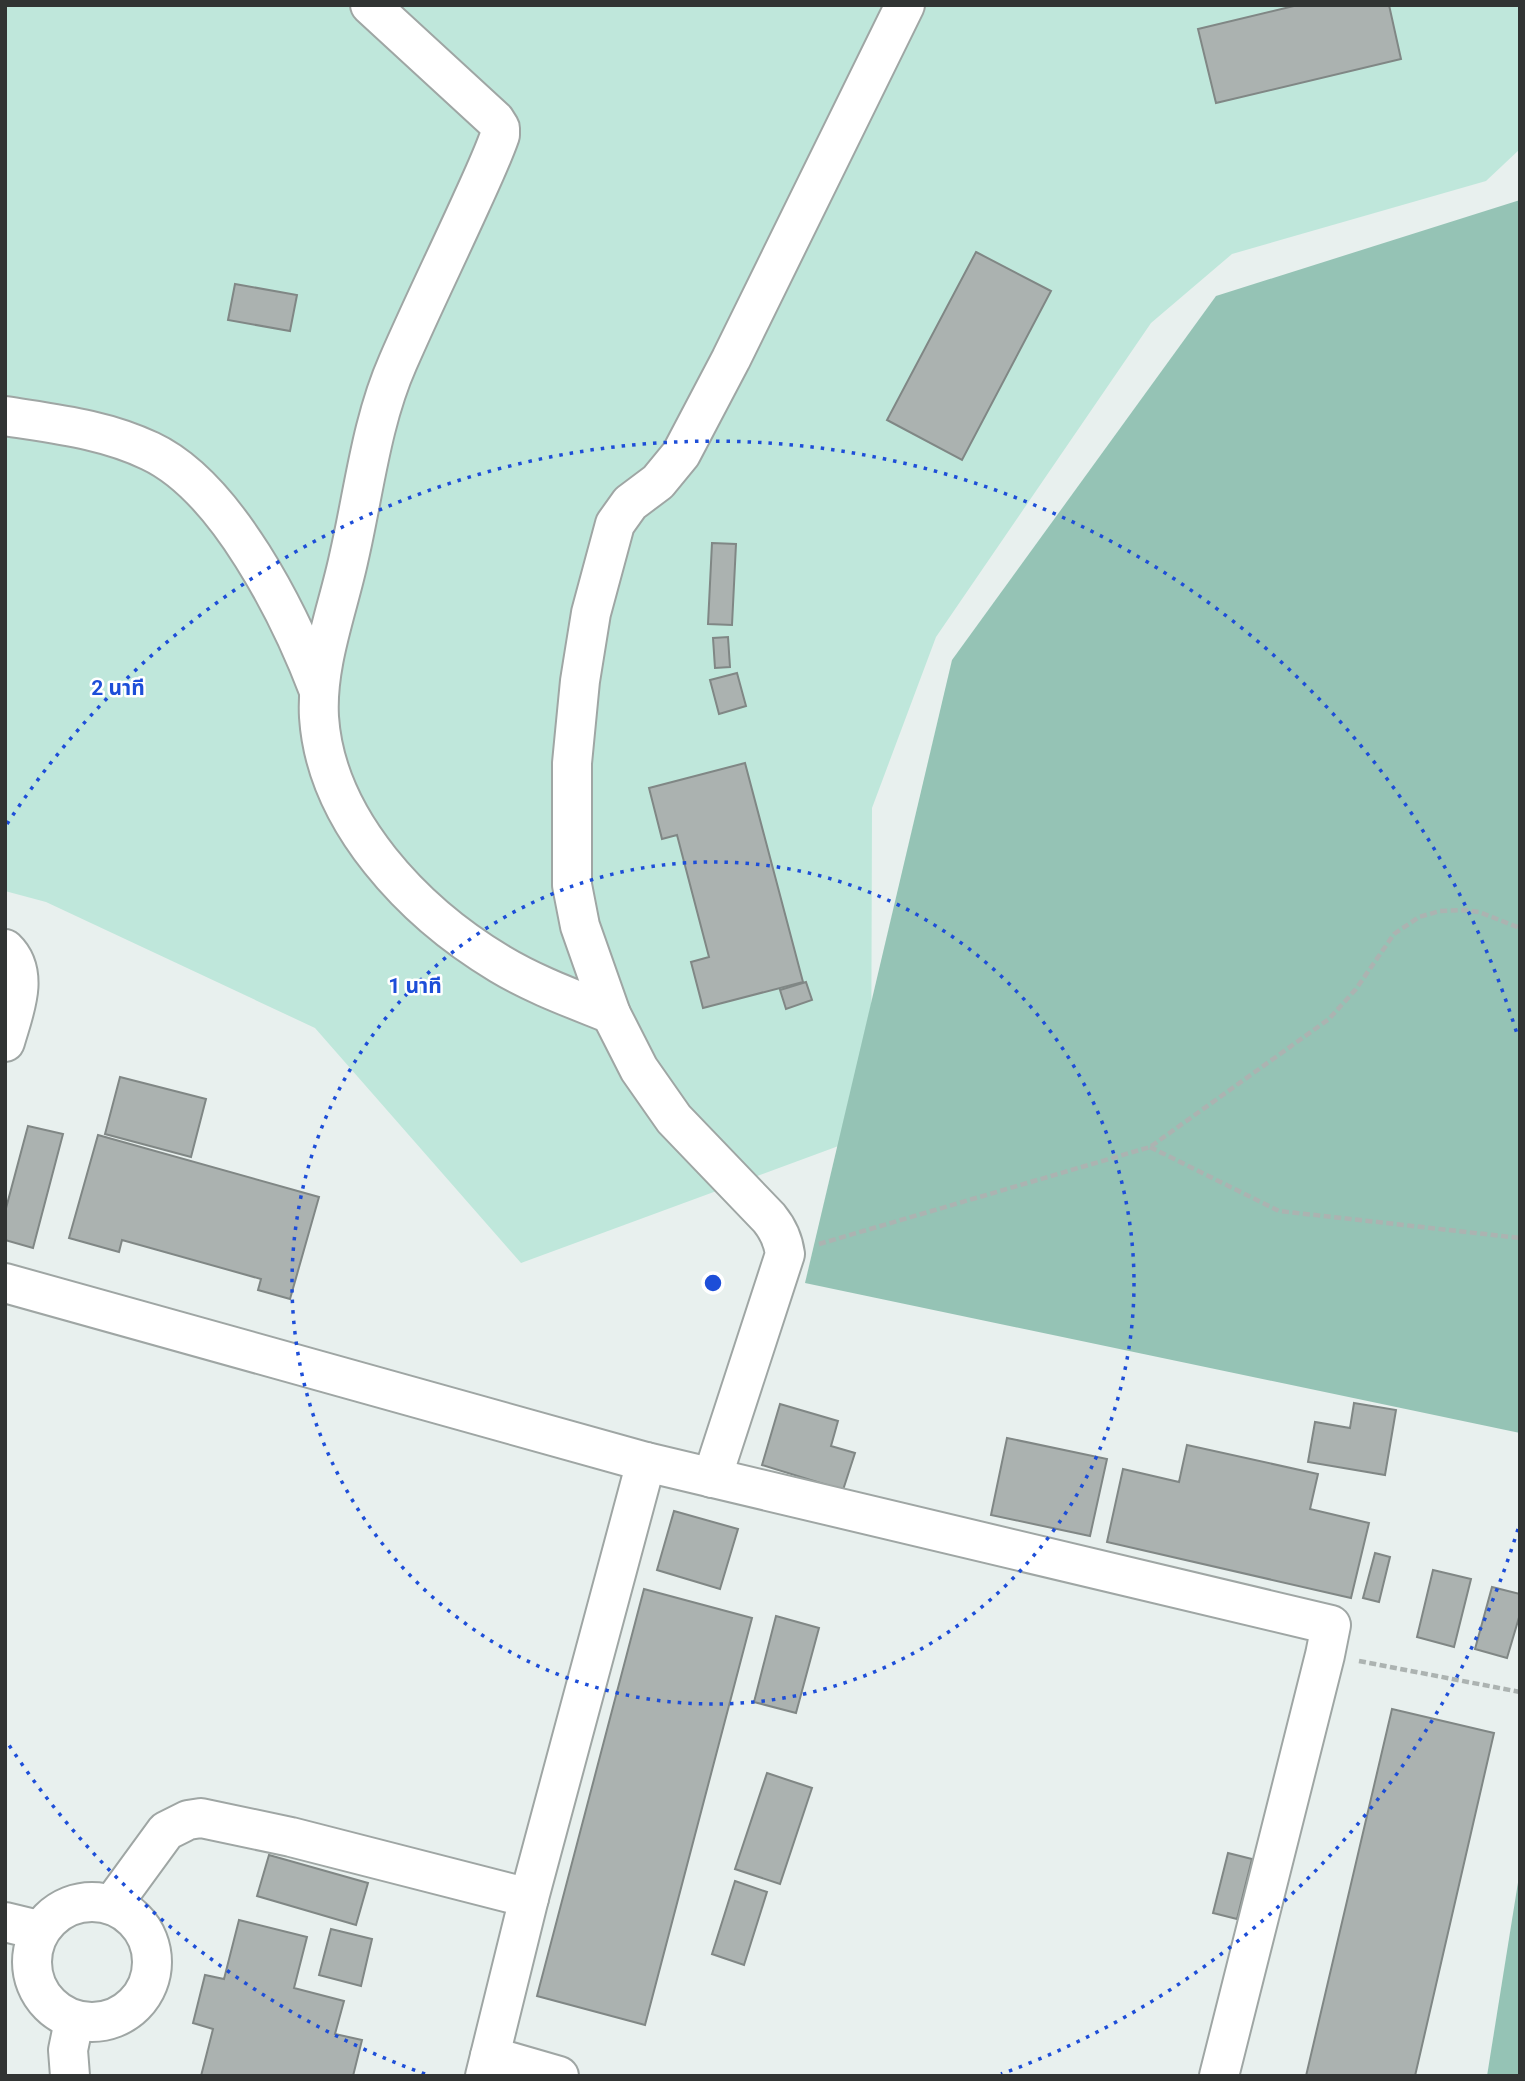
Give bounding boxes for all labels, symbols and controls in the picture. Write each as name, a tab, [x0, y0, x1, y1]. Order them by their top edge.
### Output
text: 2 นาที	[91, 676, 145, 700]
text: 1 นาที	[388, 974, 442, 998]
centre of rings	[701, 1271, 725, 1295]

